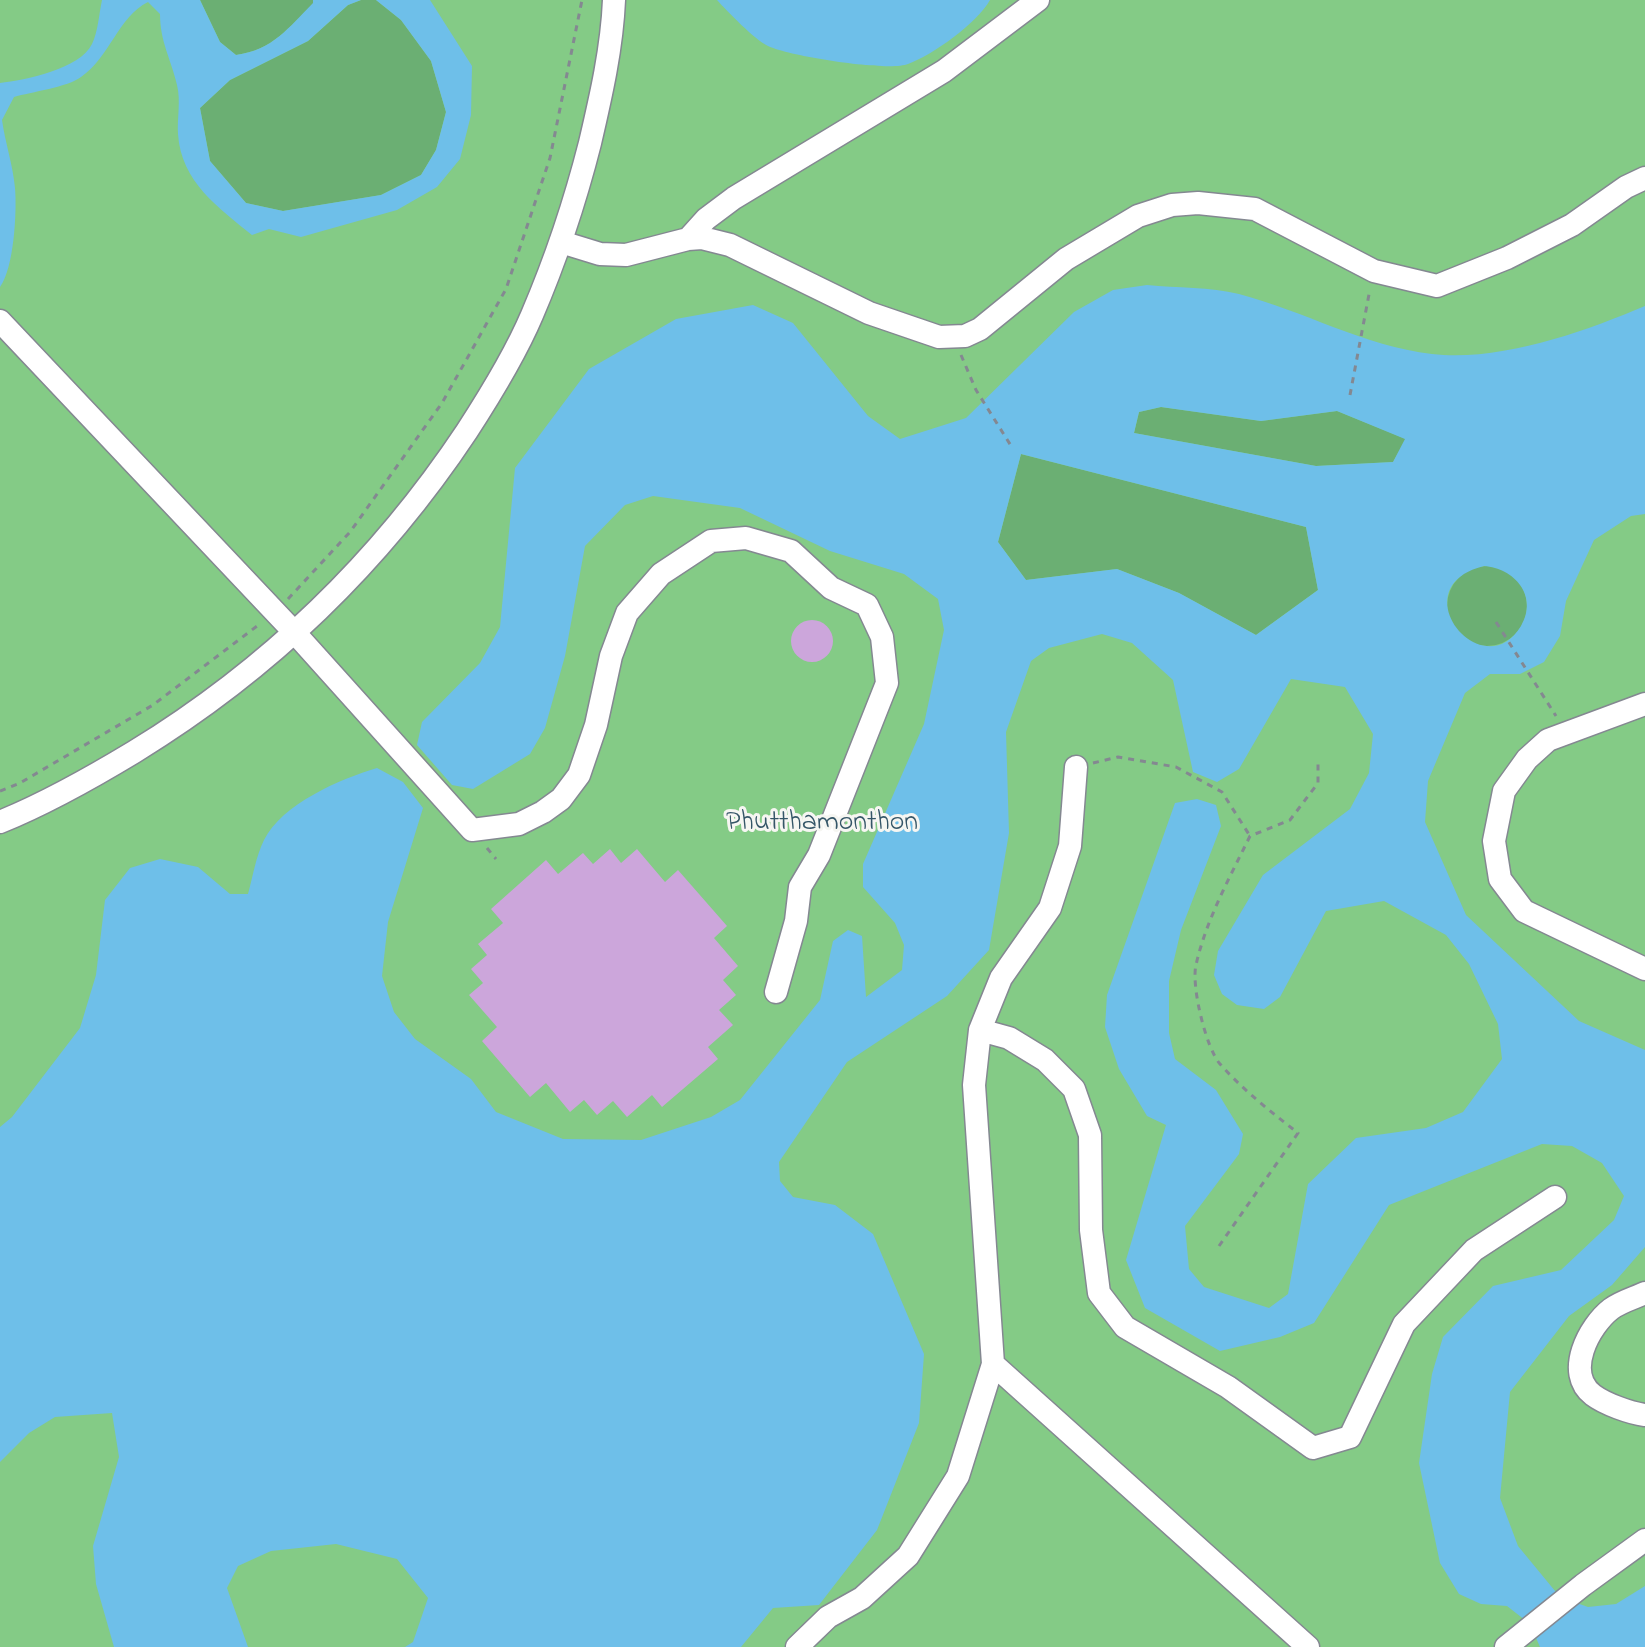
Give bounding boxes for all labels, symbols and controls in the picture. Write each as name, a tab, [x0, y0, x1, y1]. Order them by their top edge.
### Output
park label: Phutthamonthon	[726, 807, 918, 841]

